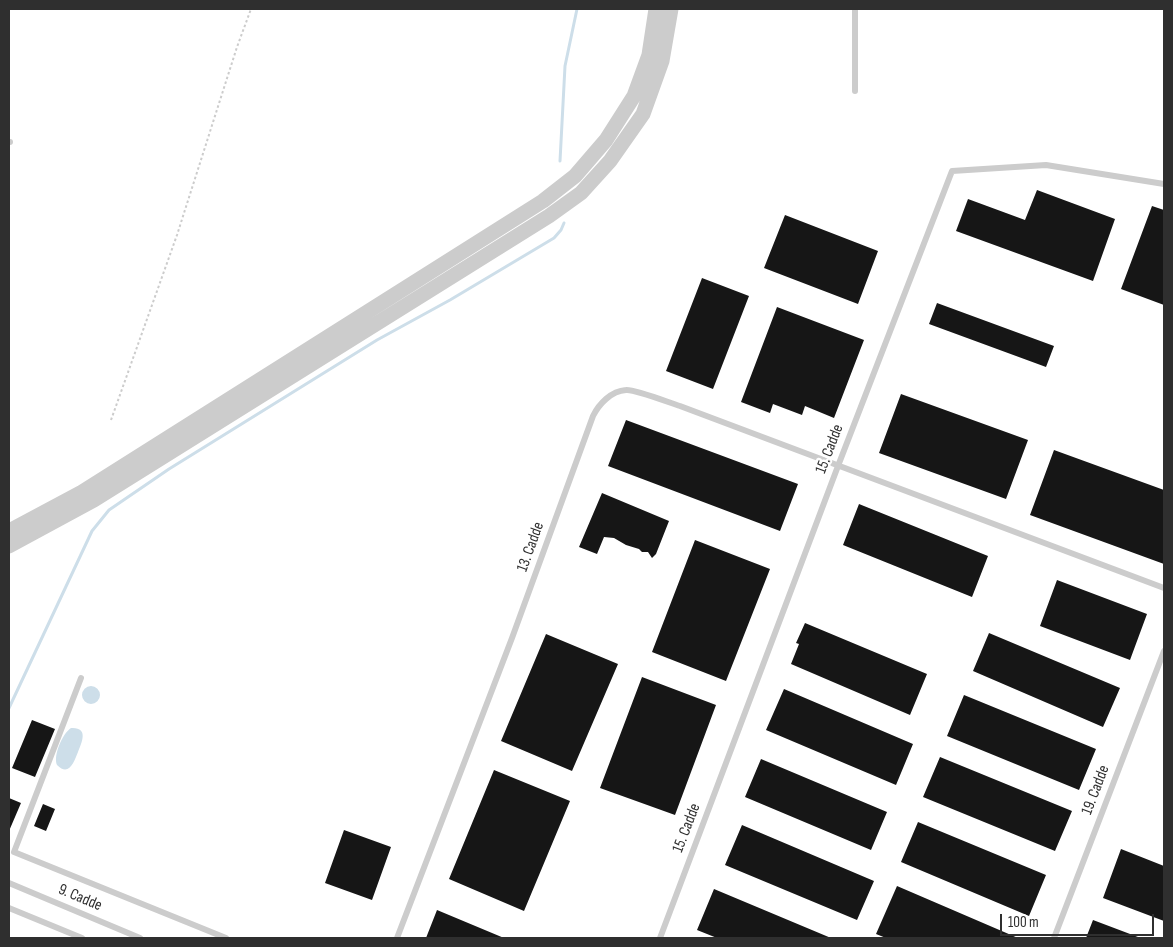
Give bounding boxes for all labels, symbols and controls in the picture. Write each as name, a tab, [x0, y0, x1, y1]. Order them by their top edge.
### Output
street label: 15. Cadde	[812, 422, 848, 476]
street label: 13. Cadde	[513, 520, 549, 574]
street label: 19. Cadde	[1078, 763, 1114, 817]
street label: 15. Cadde	[669, 801, 705, 855]
street label: 9. Cadde	[55, 880, 105, 916]
scale bar	[1003, 904, 1157, 936]
text: 100 m	[1008, 913, 1039, 932]

